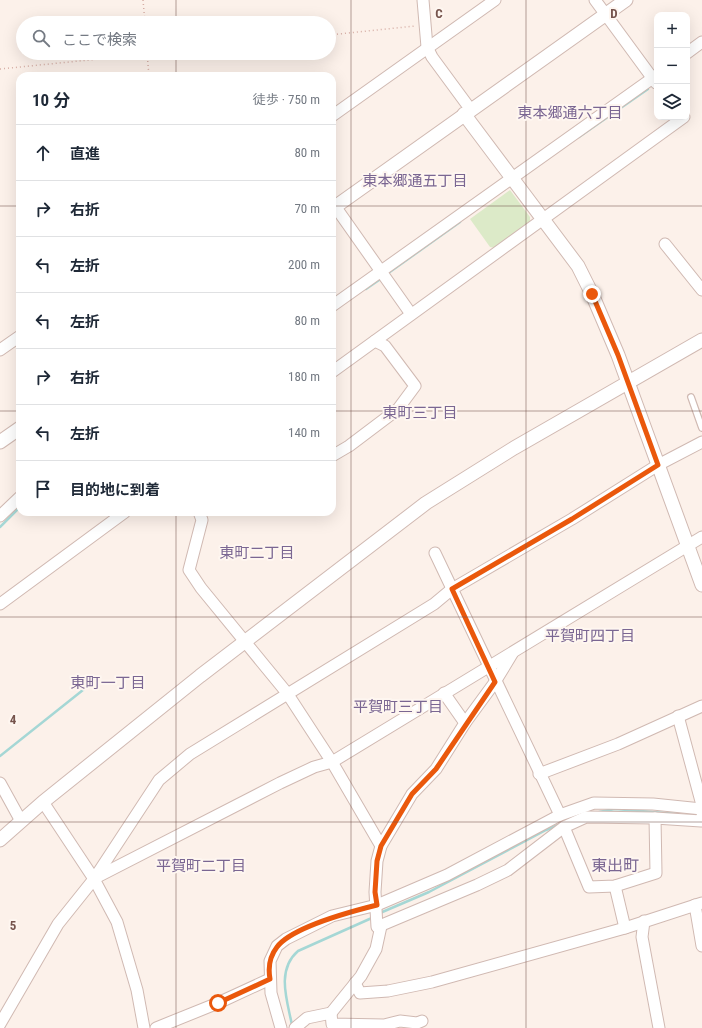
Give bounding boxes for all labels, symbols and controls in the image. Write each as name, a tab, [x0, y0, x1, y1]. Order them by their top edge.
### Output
text: C	[435, 6, 443, 21]
text: D	[610, 6, 618, 21]
map controls	[654, 12, 690, 120]
button: +	[654, 12, 690, 48]
search box	[16, 16, 336, 60]
icon: search	[30, 27, 52, 49]
text: ここで検索	[62, 31, 137, 49]
button: −	[654, 48, 690, 84]
button: layers	[654, 84, 690, 120]
text: 10 分	[32, 90, 70, 110]
text: 徒歩 · 750 m	[253, 92, 320, 107]
district label: 東本郷通六丁目	[517, 104, 623, 122]
icon: ahead	[32, 142, 54, 164]
text: 直進	[70, 145, 100, 163]
text: 80 m	[294, 145, 320, 160]
district label: 東本郷通五丁目	[362, 172, 468, 190]
icon: right	[32, 198, 54, 220]
text: 右折	[70, 201, 100, 219]
text: 70 m	[294, 201, 320, 216]
icon: left	[32, 254, 54, 276]
text: 左折	[70, 257, 100, 275]
text: 200 m	[288, 257, 320, 272]
route end	[583, 285, 601, 303]
icon: left	[32, 310, 54, 332]
text: 左折	[70, 313, 100, 331]
text: 80 m	[294, 313, 320, 328]
icon: right	[32, 366, 54, 388]
text: 右折	[70, 369, 100, 387]
text: 180 m	[288, 369, 320, 384]
district label: 東町三丁目	[382, 404, 458, 422]
icon: left	[32, 422, 54, 444]
text: 左折	[70, 425, 100, 443]
text: 140 m	[288, 425, 320, 440]
icon: arrive	[32, 478, 54, 500]
text: 目的地に到着	[70, 481, 160, 499]
district label: 東町二丁目	[219, 544, 295, 562]
district label: 平賀町四丁目	[545, 627, 635, 645]
district label: 東町一丁目	[70, 674, 146, 692]
district label: 平賀町三丁目	[353, 698, 443, 716]
text: 4	[10, 712, 17, 727]
district label: 東出町	[591, 856, 639, 875]
district label: 平賀町二丁目	[156, 857, 246, 875]
text: 5	[10, 918, 17, 933]
route start	[209, 994, 227, 1012]

